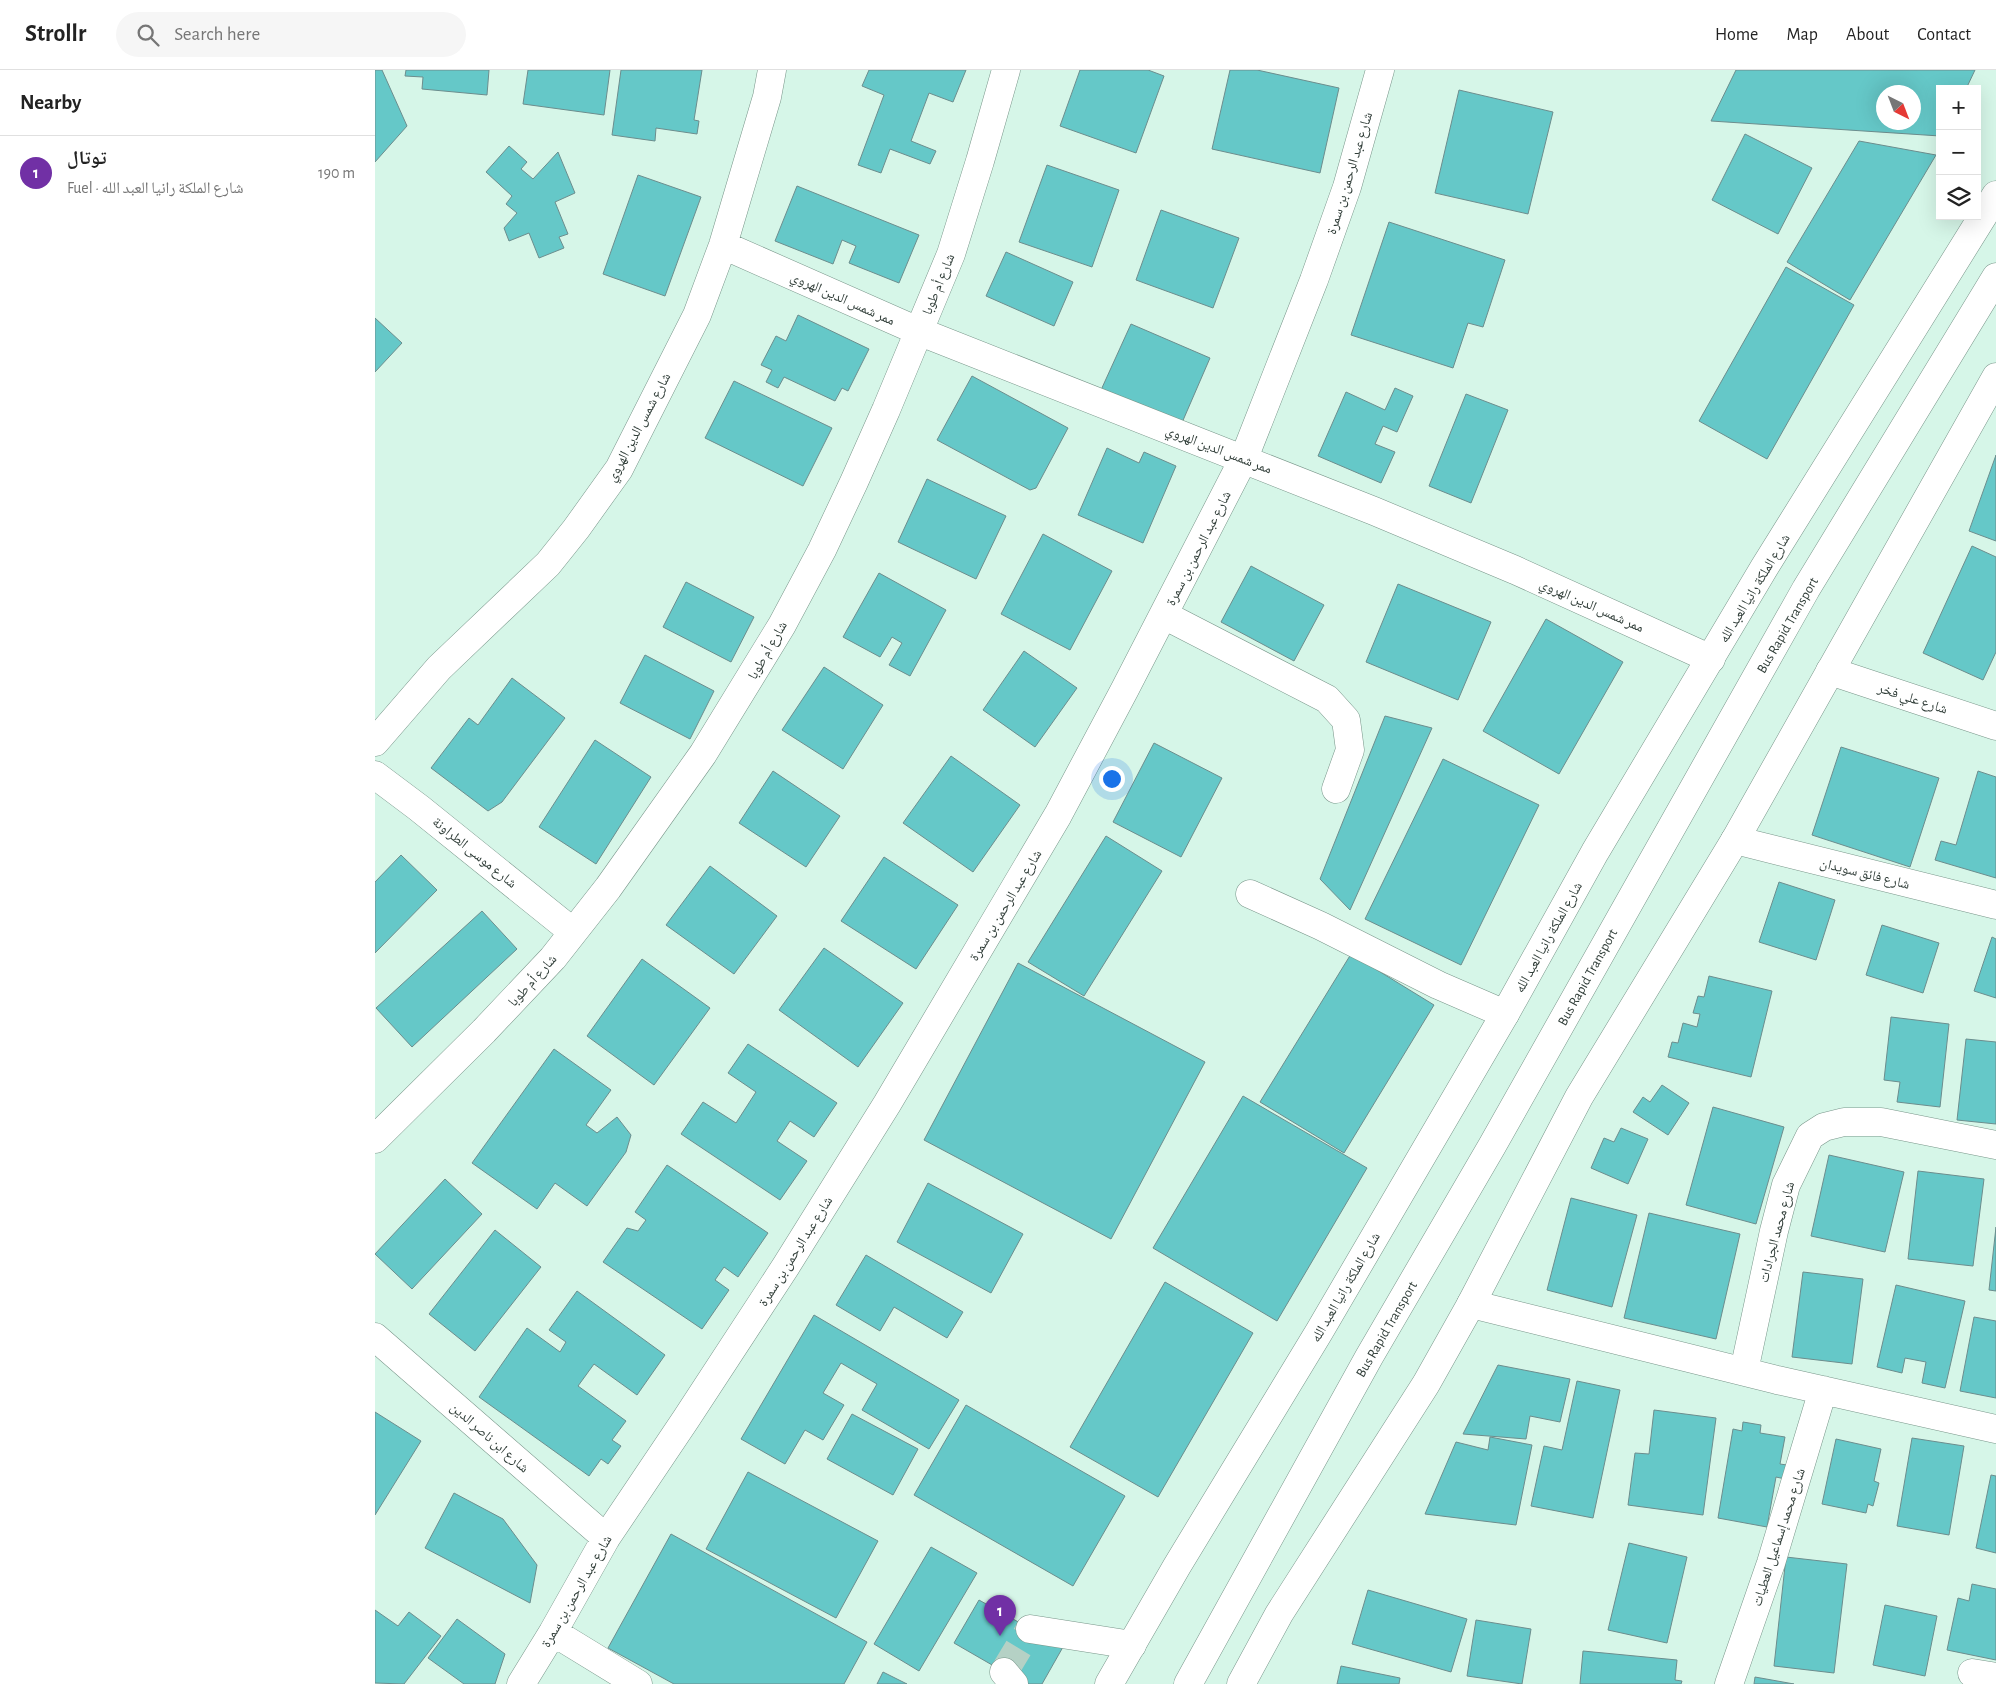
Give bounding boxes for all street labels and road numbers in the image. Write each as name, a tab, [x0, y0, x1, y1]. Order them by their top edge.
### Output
street label: شارع عبد الرحمن بن سمرة	[1325, 111, 1377, 237]
street label: شارع أم طوبا	[919, 251, 959, 318]
street label: ممر شمس الدين الهروي	[787, 270, 897, 331]
street label: شارع شمس الدين الهروي	[604, 371, 677, 486]
street label: ممر شمس الدين الهروي	[1162, 423, 1274, 480]
street label: شارع عبد الرحمن بن سمرة	[1164, 489, 1236, 609]
street label: شارع الملكة رانيا العبد الله	[1717, 532, 1795, 646]
street label: Bus Rapid Transport	[1755, 575, 1821, 676]
street label: ممر شمس الدين الهروي	[1536, 577, 1646, 638]
street label: شارع أم طوبا	[744, 618, 792, 683]
street label: شارع علي فخر	[1874, 681, 1949, 720]
street label: شارع موسى الطراونة	[428, 815, 519, 892]
street label: شارع عبد الرحمن بن سمرة	[967, 848, 1046, 965]
street label: شارع فائق سويدان	[1818, 856, 1911, 894]
street label: شارع الملكة رانيا العبد الله	[1513, 880, 1587, 996]
street label: Bus Rapid Transport	[1556, 926, 1620, 1028]
street label: شارع أم طوبا	[505, 951, 561, 1011]
street label: شارع محمد الجرادات	[1757, 1180, 1799, 1285]
street label: شارع عبد الرحمن بن سمرة	[756, 1194, 837, 1310]
street label: شارع الملكة رانيا العبد الله	[1309, 1230, 1385, 1346]
street label: Bus Rapid Transport	[1354, 1279, 1420, 1380]
street label: شارع ابن ناصر الدين	[446, 1400, 531, 1477]
street label: شارع محمد إسماعيل العطيات	[1750, 1467, 1810, 1609]
street label: شارع عبد الرحمن بن سمرة	[539, 1533, 616, 1651]

